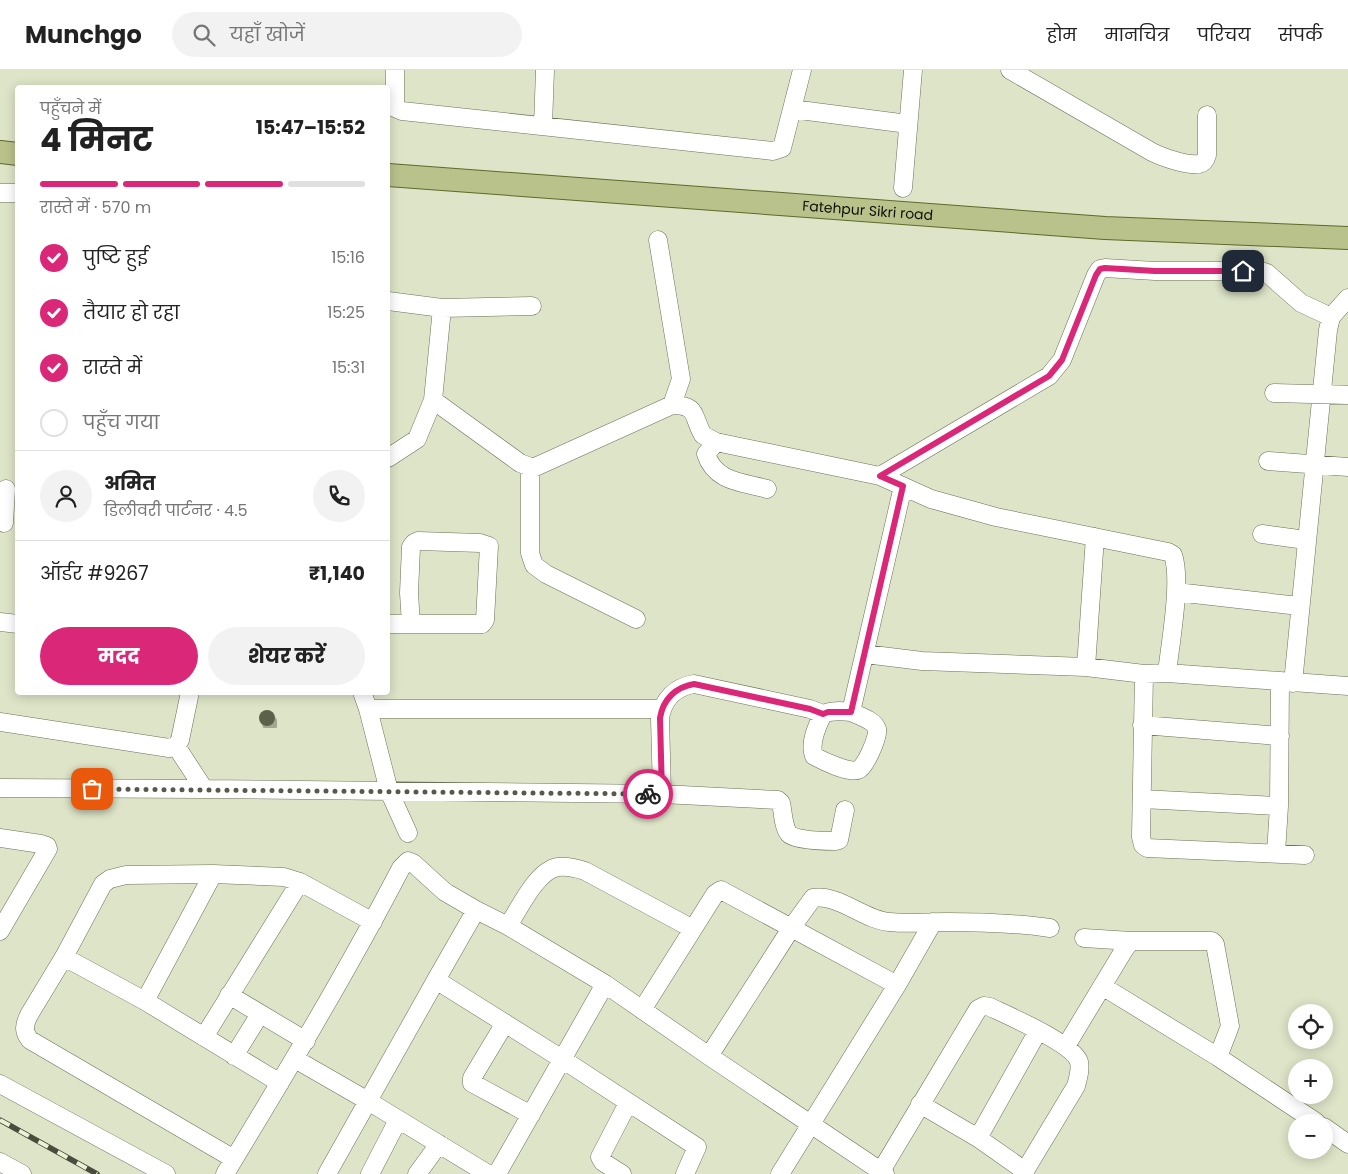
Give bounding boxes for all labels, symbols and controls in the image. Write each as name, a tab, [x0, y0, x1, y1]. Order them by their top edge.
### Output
search box	[172, 12, 522, 57]
text: Munchgo	[25, 18, 142, 51]
icon: search	[190, 21, 218, 49]
text: यहाँ खोजें	[230, 21, 305, 48]
text: होम	[1047, 22, 1077, 47]
text: मानचित्र	[1105, 22, 1169, 47]
text: परिचय	[1197, 22, 1251, 47]
text: संपर्क	[1279, 22, 1323, 47]
text: पहुँचने में	[40, 97, 101, 120]
text: 15:47–15:52	[256, 114, 365, 141]
text: 4 मिनट	[40, 117, 153, 162]
text: रास्ते में · 570 m	[40, 196, 151, 219]
street label: Fatehpur Sikri road	[802, 196, 934, 225]
icon: check	[40, 244, 68, 272]
text: पुष्टि हुई	[83, 244, 148, 271]
text: 15:16	[331, 246, 365, 269]
pin	[1222, 250, 1264, 292]
icon: home	[1229, 257, 1257, 285]
icon: check	[40, 299, 68, 327]
text: तैयार हो रहा	[83, 299, 180, 326]
text: 15:25	[327, 301, 365, 324]
icon: check	[40, 354, 68, 382]
text: रास्ते में	[83, 354, 142, 381]
text: 15:31	[332, 356, 365, 379]
text: पहुँच गया	[83, 409, 159, 436]
button: person	[40, 470, 92, 522]
text: अमित	[104, 470, 155, 497]
button: phone	[313, 470, 365, 522]
text: डिलीवरी पार्टनर · 4.5	[104, 499, 248, 522]
text: ऑर्डर #9267	[40, 560, 149, 587]
text: ₹1,140	[309, 560, 365, 587]
button: मदद	[40, 627, 198, 685]
button: शेयर करें	[208, 627, 365, 685]
pin	[71, 768, 113, 810]
courier	[623, 769, 673, 819]
icon: bag	[78, 775, 106, 803]
icon: bike	[634, 780, 662, 808]
map controls	[1288, 1004, 1333, 1159]
button: locate	[1288, 1004, 1333, 1049]
button: +	[1288, 1059, 1333, 1104]
button: −	[1288, 1114, 1333, 1159]

